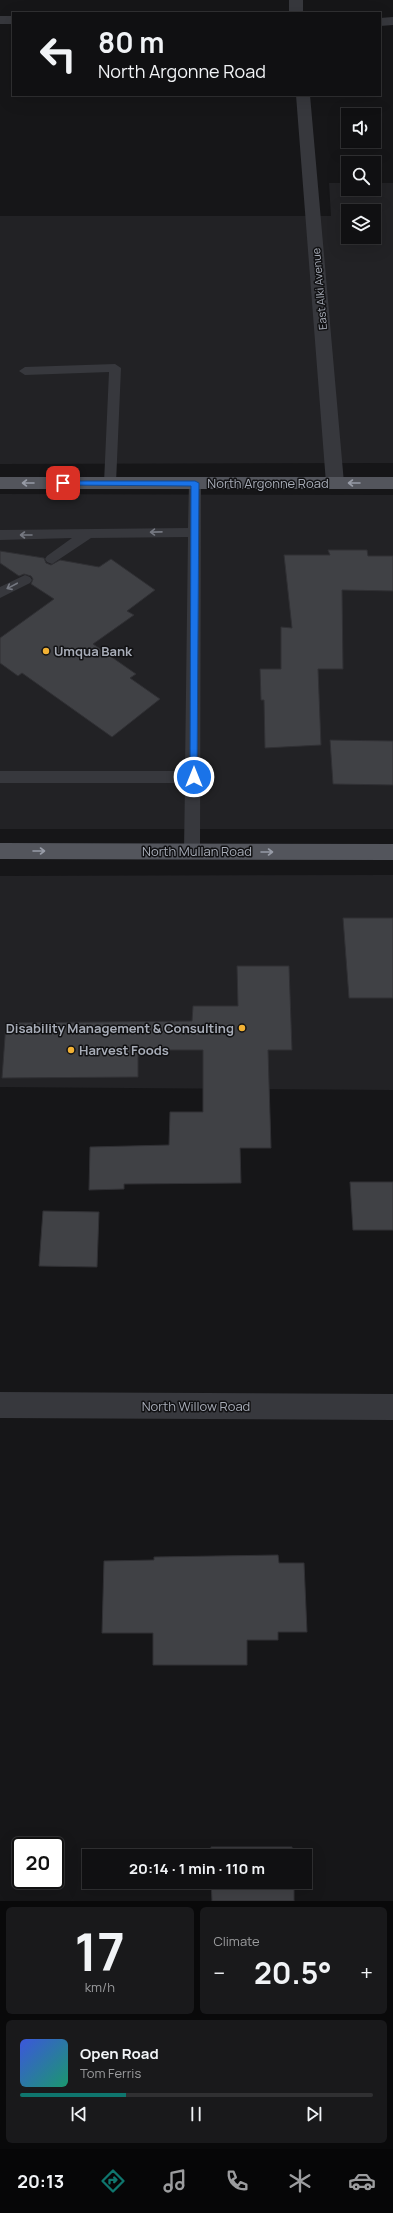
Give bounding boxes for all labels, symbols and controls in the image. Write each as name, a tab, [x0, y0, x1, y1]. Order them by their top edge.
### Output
text: 80 m	[98, 23, 164, 61]
icon: left	[32, 28, 84, 80]
text: North Argonne Road	[98, 59, 266, 83]
map controls	[341, 108, 381, 244]
button: sound	[341, 108, 381, 148]
button: search	[341, 156, 381, 196]
button: layers	[341, 204, 381, 244]
street label: East Alki Avenue	[308, 247, 330, 331]
pin	[46, 466, 80, 500]
icon: arrive	[52, 472, 74, 494]
street label: North Argonne Road	[207, 474, 329, 492]
one-way arrow	[22, 479, 35, 487]
one-way arrow	[348, 479, 361, 487]
one-way arrow	[150, 528, 163, 536]
one-way arrow	[20, 531, 33, 539]
one-way arrow	[7, 583, 19, 590]
place label: Umqua Bank	[54, 642, 133, 660]
marker: Umqua Bank	[41, 646, 51, 656]
position arrow	[173, 756, 215, 798]
street label: North Mullan Road	[142, 842, 252, 860]
one-way arrow	[32, 847, 45, 855]
one-way arrow	[260, 848, 273, 856]
place label: Disability Management & Consulting	[6, 1019, 234, 1037]
marker: Disability Management & Consulting	[237, 1023, 247, 1033]
place label: Harvest Foods	[79, 1041, 169, 1059]
marker: Harvest Foods	[66, 1045, 76, 1055]
street label: North Willow Road	[142, 1397, 250, 1415]
speed limit sign: 20	[12, 1837, 64, 1889]
text: 20:14 · 1 min · 110 m	[129, 1858, 265, 1879]
text: 17	[74, 1916, 125, 1987]
text: Climate	[214, 1932, 260, 1950]
text: 20.5°	[254, 1952, 332, 1993]
text: −	[214, 1958, 225, 1988]
text: +	[360, 1958, 373, 1988]
text: km/h	[85, 1978, 115, 1996]
text: Open Road	[80, 2043, 159, 2064]
text: Tom Ferris	[80, 2064, 141, 2082]
icon: previous	[68, 2103, 90, 2125]
icon: pause	[185, 2103, 207, 2125]
icon: next	[303, 2103, 325, 2125]
icon: directions	[99, 2167, 127, 2195]
icon: music	[161, 2167, 189, 2195]
icon: phone	[223, 2167, 251, 2195]
icon: climate	[286, 2167, 314, 2195]
icon: car	[348, 2167, 376, 2195]
text: 20:13	[17, 2169, 64, 2193]

